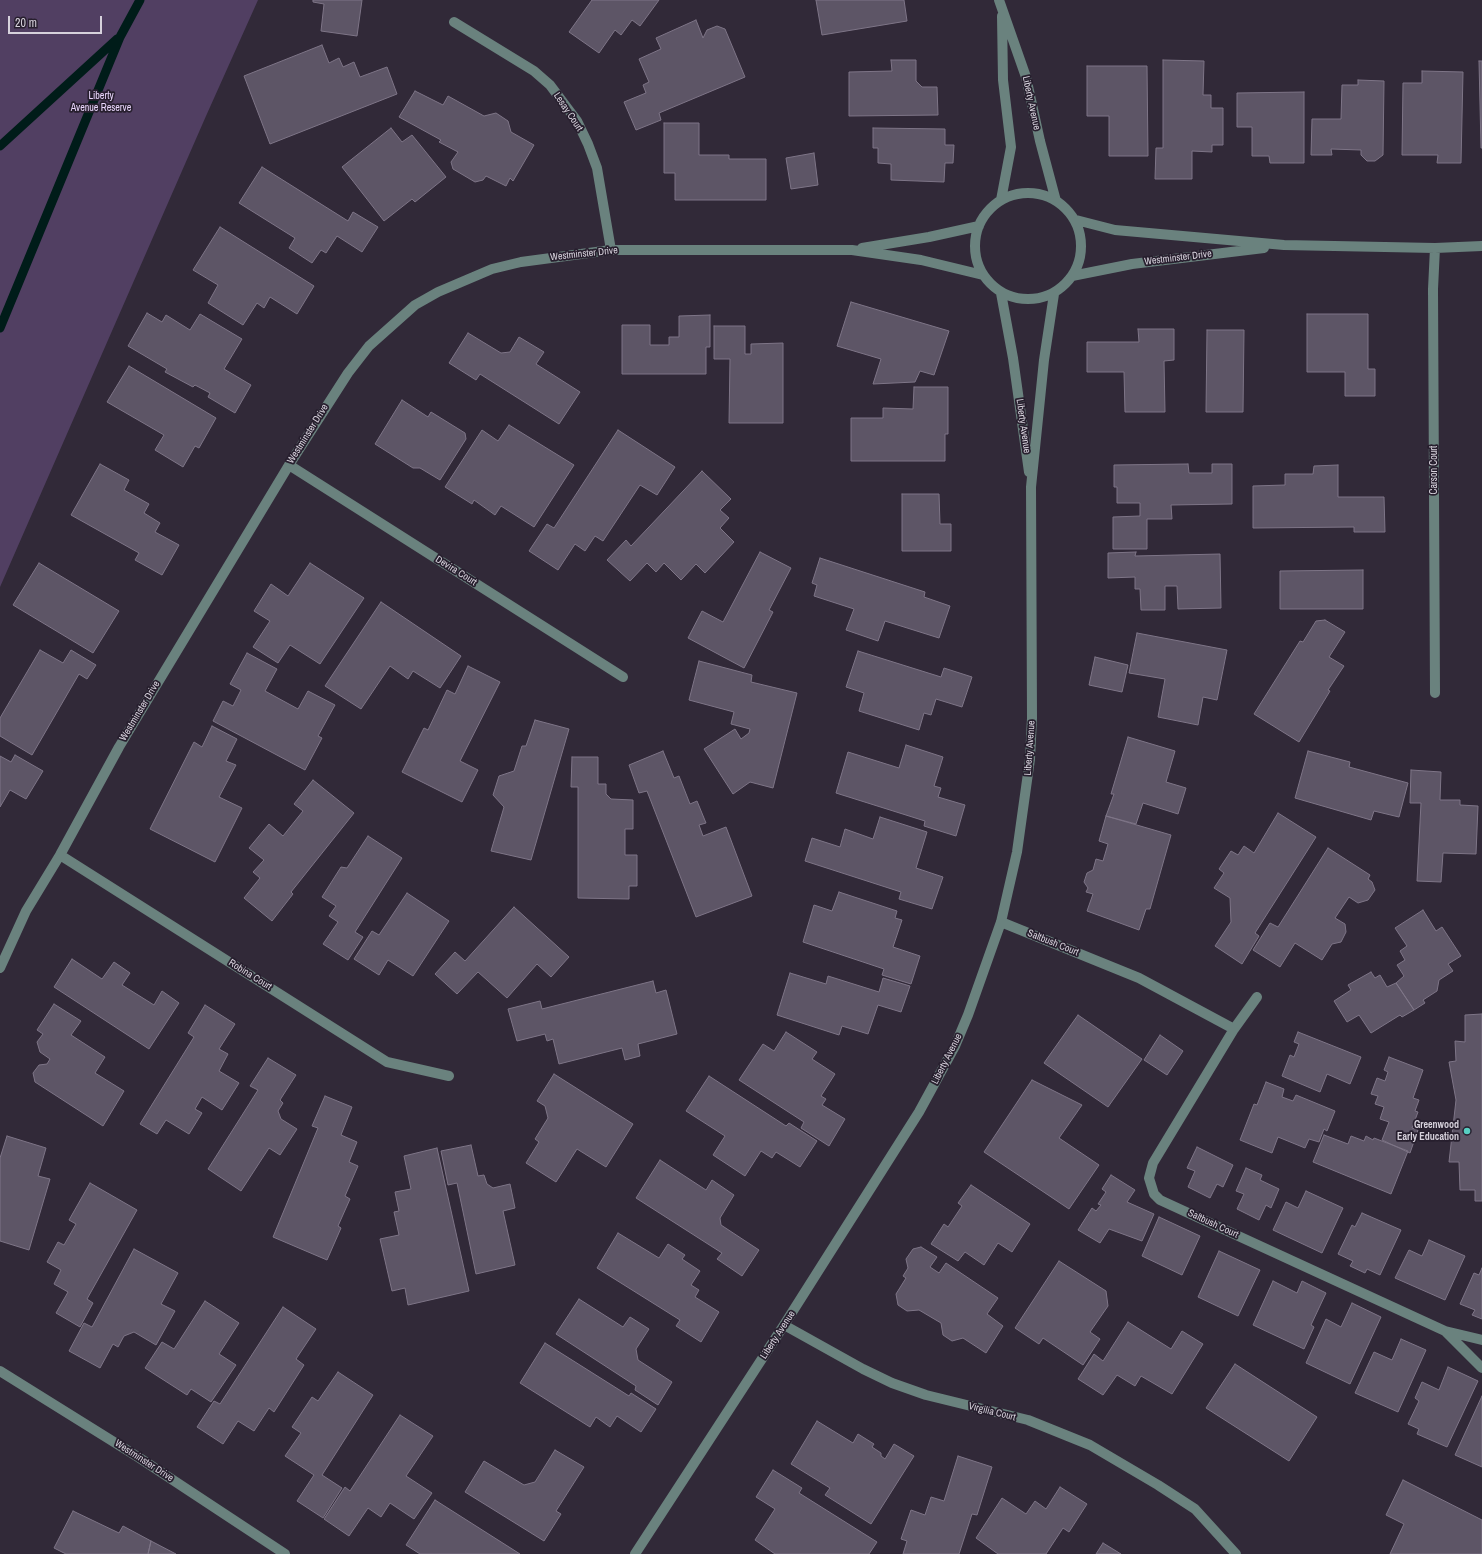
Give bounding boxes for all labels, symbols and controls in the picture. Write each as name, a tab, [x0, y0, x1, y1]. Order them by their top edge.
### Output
scale bar	[10, 8, 104, 34]
text: 20 m	[15, 15, 37, 31]
street label: Liberty Avenue	[1019, 75, 1043, 131]
park label: Liberty Avenue Reserve	[71, 90, 131, 114]
street label: Lesay Court	[551, 90, 585, 134]
street label: Westminster Drive	[550, 244, 618, 264]
street label: Westminster Drive	[1144, 248, 1212, 268]
street label: Liberty Avenue	[1013, 398, 1033, 454]
street label: Westminster Drive	[285, 402, 331, 466]
street label: Carson Court	[1428, 446, 1440, 494]
street label: Devira Court	[433, 554, 479, 588]
street label: Westminster Drive	[117, 679, 163, 743]
street label: Liberty Avenue	[1022, 720, 1038, 776]
street label: Saltbush Court	[1026, 927, 1080, 959]
street label: Robina Court	[226, 957, 274, 993]
street label: Liberty Avenue	[929, 1032, 965, 1086]
place label: Greenwood Early Education	[1397, 1119, 1459, 1142]
marker: Greenwood Early Education	[1462, 1126, 1472, 1136]
street label: Saltbush Court	[1186, 1207, 1240, 1241]
street label: Liberty Avenue	[758, 1309, 798, 1361]
street label: Virgilia Court	[967, 1400, 1017, 1424]
street label: Westminster Drive	[112, 1438, 176, 1484]

